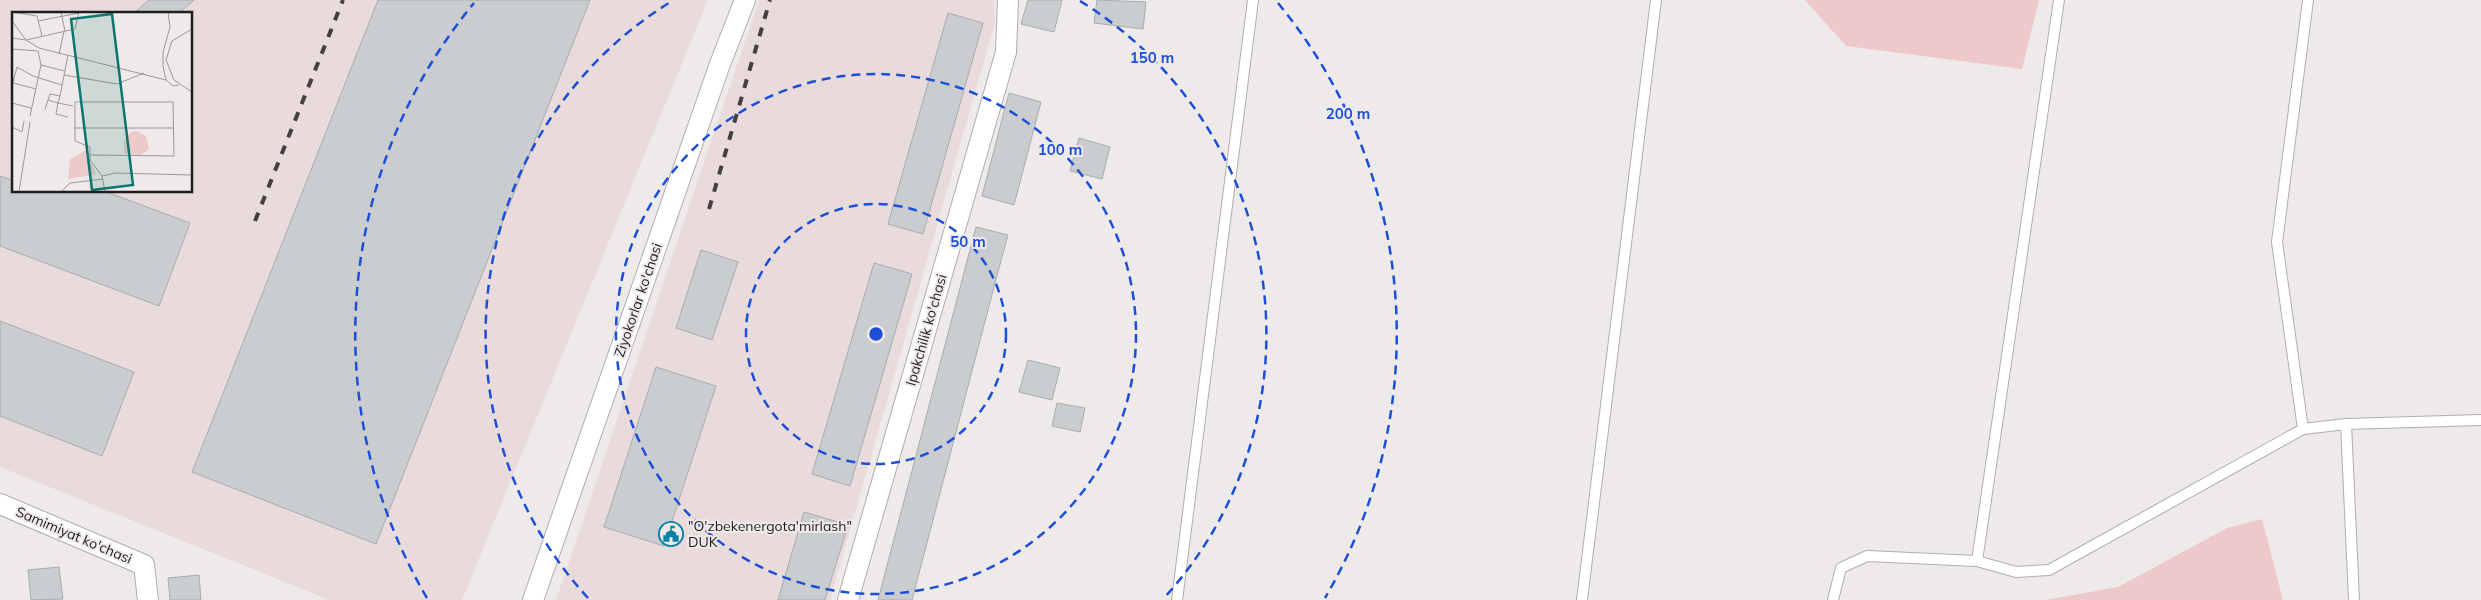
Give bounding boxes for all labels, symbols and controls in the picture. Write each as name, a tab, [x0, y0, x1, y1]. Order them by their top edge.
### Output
inset map	[12, 12, 192, 192]
text: 150 m	[1130, 48, 1174, 67]
text: 200 m	[1326, 104, 1370, 123]
text: 100 m	[1038, 140, 1082, 159]
text: 50 m	[950, 232, 986, 251]
street label: Ziyokorlar ko'chasi	[610, 241, 666, 359]
street label: Ipakchilik ko'chasi	[901, 272, 951, 388]
centre of rings	[867, 325, 885, 343]
street label: Samimiyat ko'chasi	[13, 502, 135, 568]
place label: "O'zbekenergota'mirlash" DUK	[688, 517, 852, 551]
public building icon: "O'zbekenergota'mirlash" DUK	[658, 521, 684, 547]

